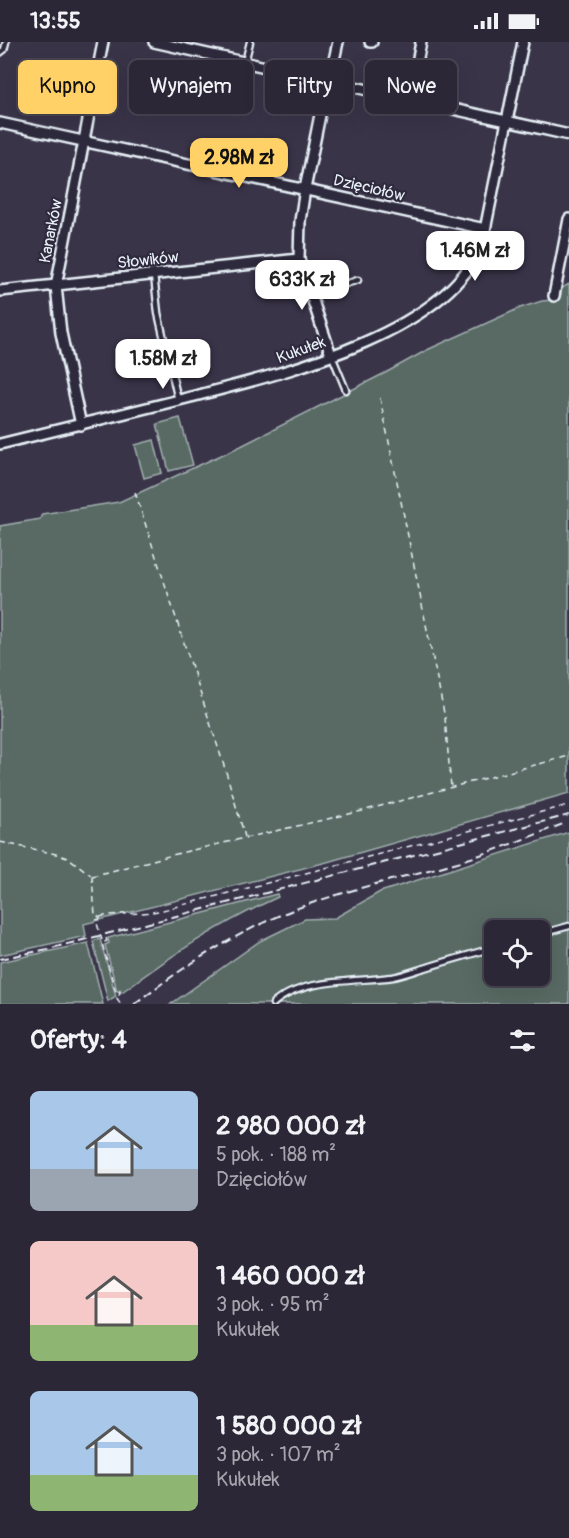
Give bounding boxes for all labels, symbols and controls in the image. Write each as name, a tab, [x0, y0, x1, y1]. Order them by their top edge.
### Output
text: 13:55	[30, 7, 81, 35]
chip: Kupno	[18, 60, 117, 114]
chip: Wynajem	[129, 60, 253, 114]
chip: Filtry	[265, 60, 353, 114]
chip: Nowe	[365, 60, 457, 114]
pin: 2.98M zł	[177, 138, 301, 189]
text: 2.98M zł	[204, 145, 274, 170]
street label: Dzięciołów	[331, 170, 407, 206]
street label: Kanarków	[35, 197, 67, 265]
pin: 1.46M zł	[413, 231, 537, 282]
text: 1.46M zł	[440, 238, 510, 263]
street label: Słowików	[116, 247, 180, 273]
pin: 633K zł	[247, 260, 357, 311]
text: 633K zł	[269, 267, 335, 292]
street label: Kukułek	[274, 332, 329, 368]
pin: 1.58M zł	[101, 339, 225, 390]
text: 1.58M zł	[129, 346, 197, 371]
map controls	[484, 920, 550, 986]
button: locate	[484, 920, 550, 986]
text: Oferty: 4	[30, 1024, 127, 1056]
icon: filters	[506, 1024, 539, 1057]
text: 2 980 000 zł	[216, 1110, 365, 1142]
icon: home	[78, 1115, 150, 1187]
text: 5 pok. · 188 m²	[216, 1142, 336, 1167]
text: Dzięciołów	[216, 1167, 307, 1192]
text: 1 460 000 zł	[216, 1260, 364, 1292]
icon: home	[78, 1265, 150, 1337]
text: 3 pok. · 95 m²	[216, 1292, 330, 1317]
text: Kukułek	[216, 1317, 280, 1342]
text: 1 580 000 zł	[216, 1410, 361, 1442]
icon: home	[78, 1415, 150, 1487]
text: 3 pok. · 107 m²	[216, 1442, 341, 1467]
text: Kukułek	[216, 1467, 280, 1492]

